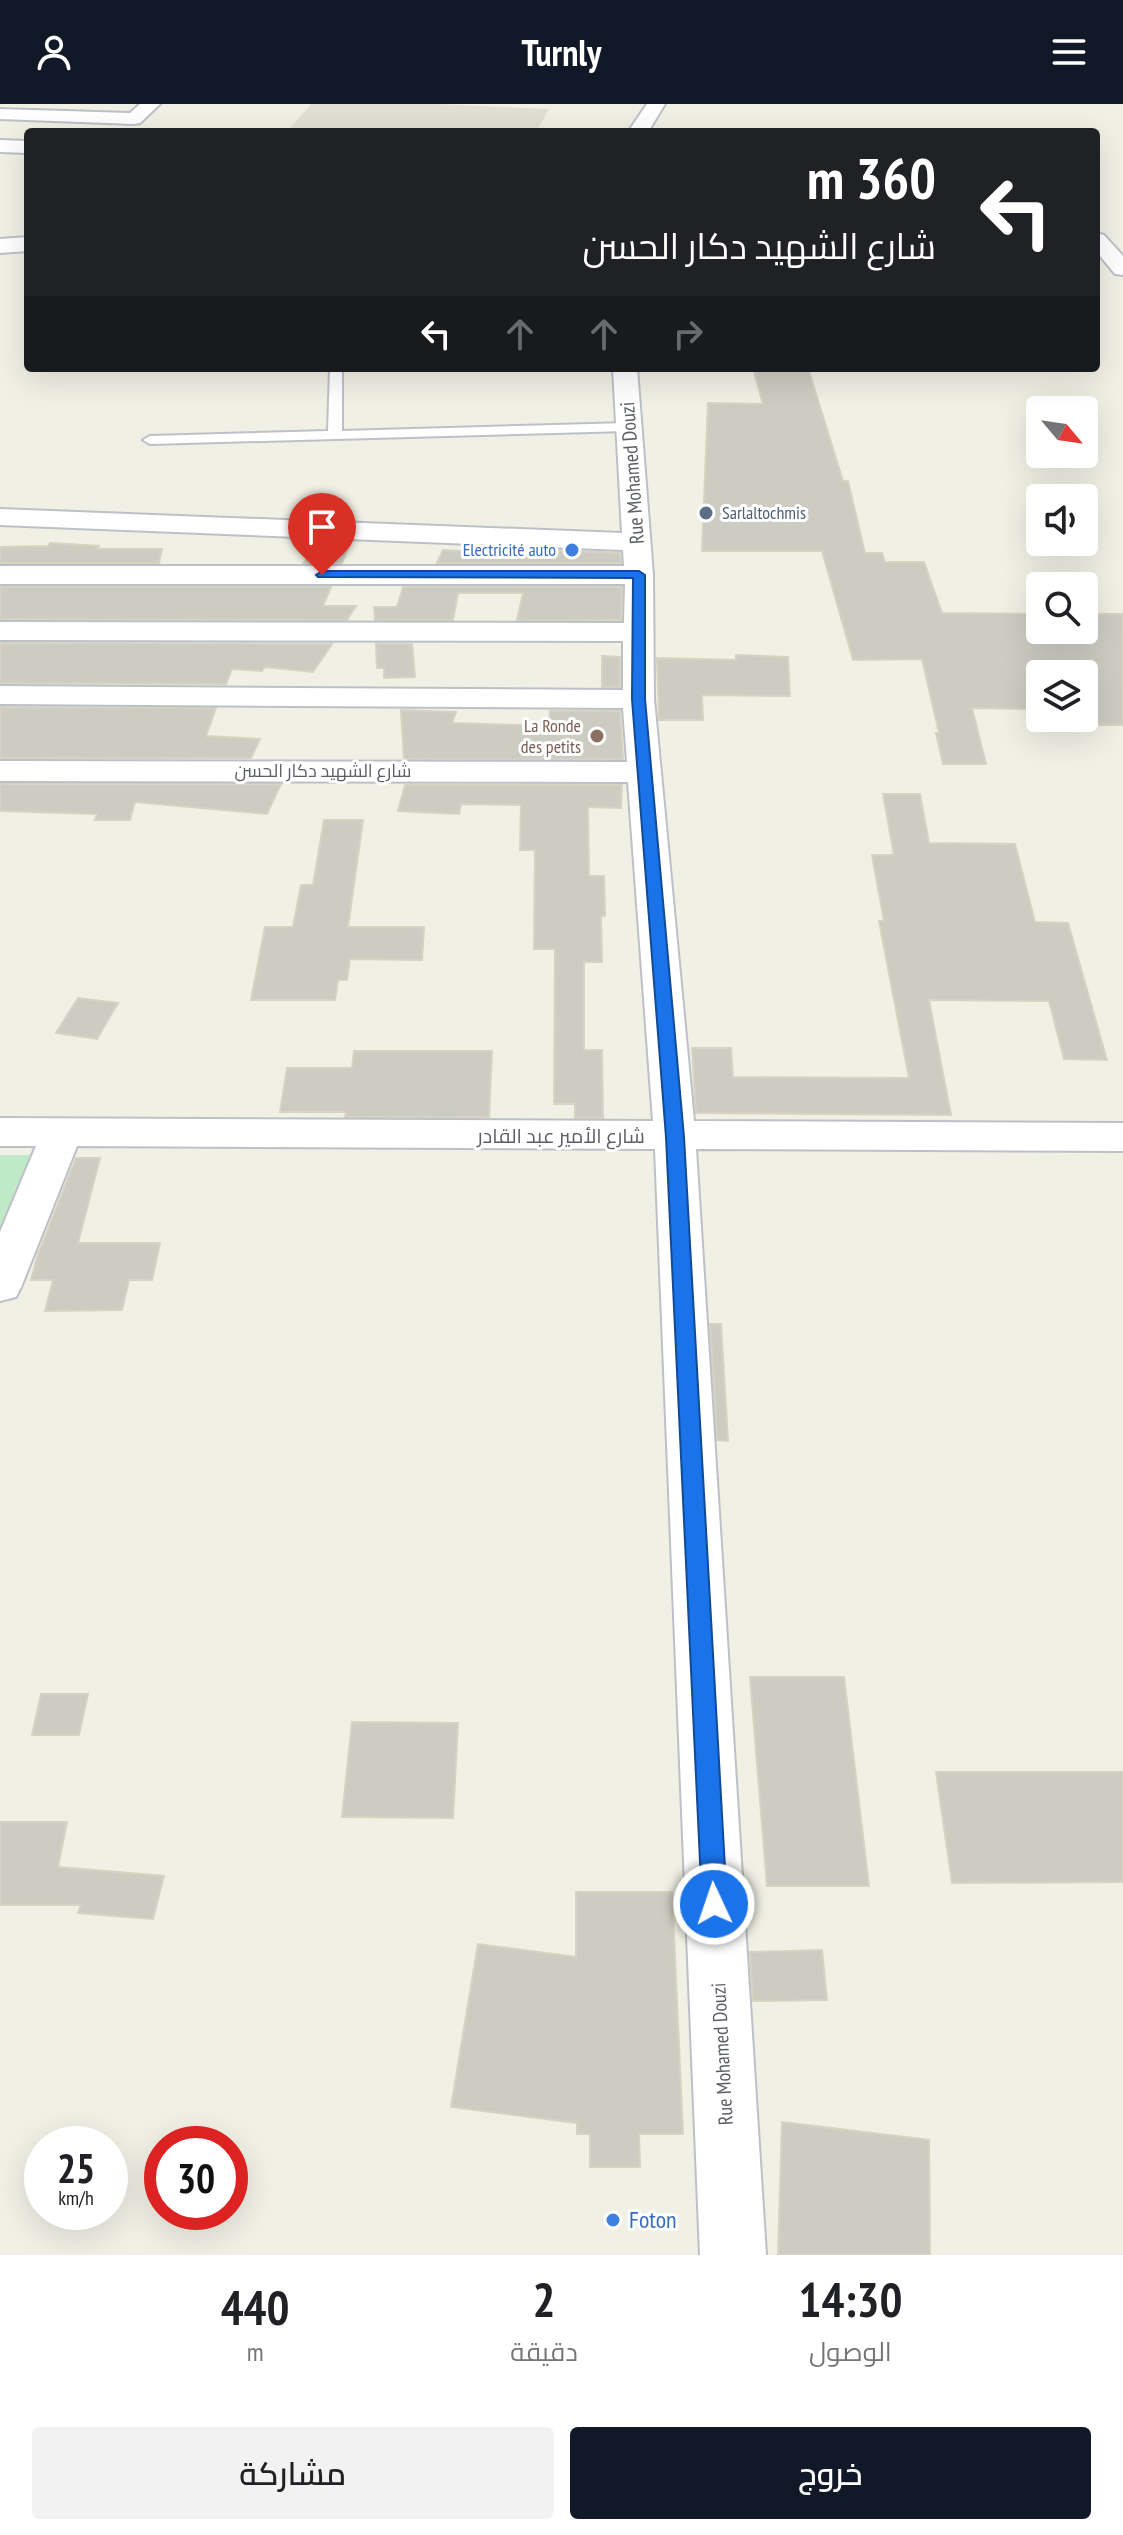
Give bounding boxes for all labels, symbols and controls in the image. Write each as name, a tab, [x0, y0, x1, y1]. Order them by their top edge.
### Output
text: Turnly	[522, 29, 601, 76]
icon: person	[32, 30, 76, 74]
icon: menu	[1047, 30, 1091, 74]
text: 360 m	[807, 142, 936, 214]
icon: left	[964, 160, 1068, 264]
text: شارع الشهيد دكار الحسن	[582, 222, 936, 269]
icon: left	[414, 312, 458, 356]
icon: ahead	[498, 312, 542, 356]
icon: ahead	[582, 312, 626, 356]
icon: right	[666, 312, 710, 356]
north arrow	[1026, 396, 1098, 468]
map controls	[1026, 396, 1098, 732]
street label: Rue Mohamed Douzi	[614, 401, 650, 545]
button: sound	[1026, 484, 1098, 556]
pin	[288, 493, 356, 575]
place label: Sarlaltochmis	[722, 501, 806, 524]
marker: Sarlaltochmis	[697, 504, 715, 522]
icon: arrive	[300, 505, 344, 549]
place label: Electricité auto	[463, 538, 556, 561]
marker: Electricité auto	[563, 541, 581, 559]
button: search	[1026, 572, 1098, 644]
button: layers	[1026, 660, 1098, 732]
place label: La Ronde des petits	[521, 714, 581, 758]
marker: La Ronde des petits	[588, 727, 606, 745]
street label: شارع الشهيد دكار الحسن	[235, 759, 411, 783]
street label: شارع الأمير عبد القادر	[476, 1123, 645, 1150]
position arrow	[672, 1862, 756, 1946]
street label: Rue Mohamed Douzi	[705, 1982, 739, 2126]
speed limit sign: 30	[144, 2126, 248, 2230]
text: 25	[57, 2142, 95, 2194]
text: km/h	[58, 2185, 94, 2211]
place label: Foton	[629, 2204, 677, 2235]
marker: Foton	[604, 2211, 622, 2229]
text: 2	[533, 2268, 555, 2330]
text: 14:30	[799, 2268, 902, 2330]
text: 440	[221, 2276, 290, 2338]
text: m	[247, 2335, 264, 2368]
text: دقيقة	[510, 2335, 578, 2368]
text: الوصول	[809, 2335, 892, 2368]
button: مشاركة	[32, 2427, 554, 2519]
button: خروج	[570, 2427, 1091, 2519]

